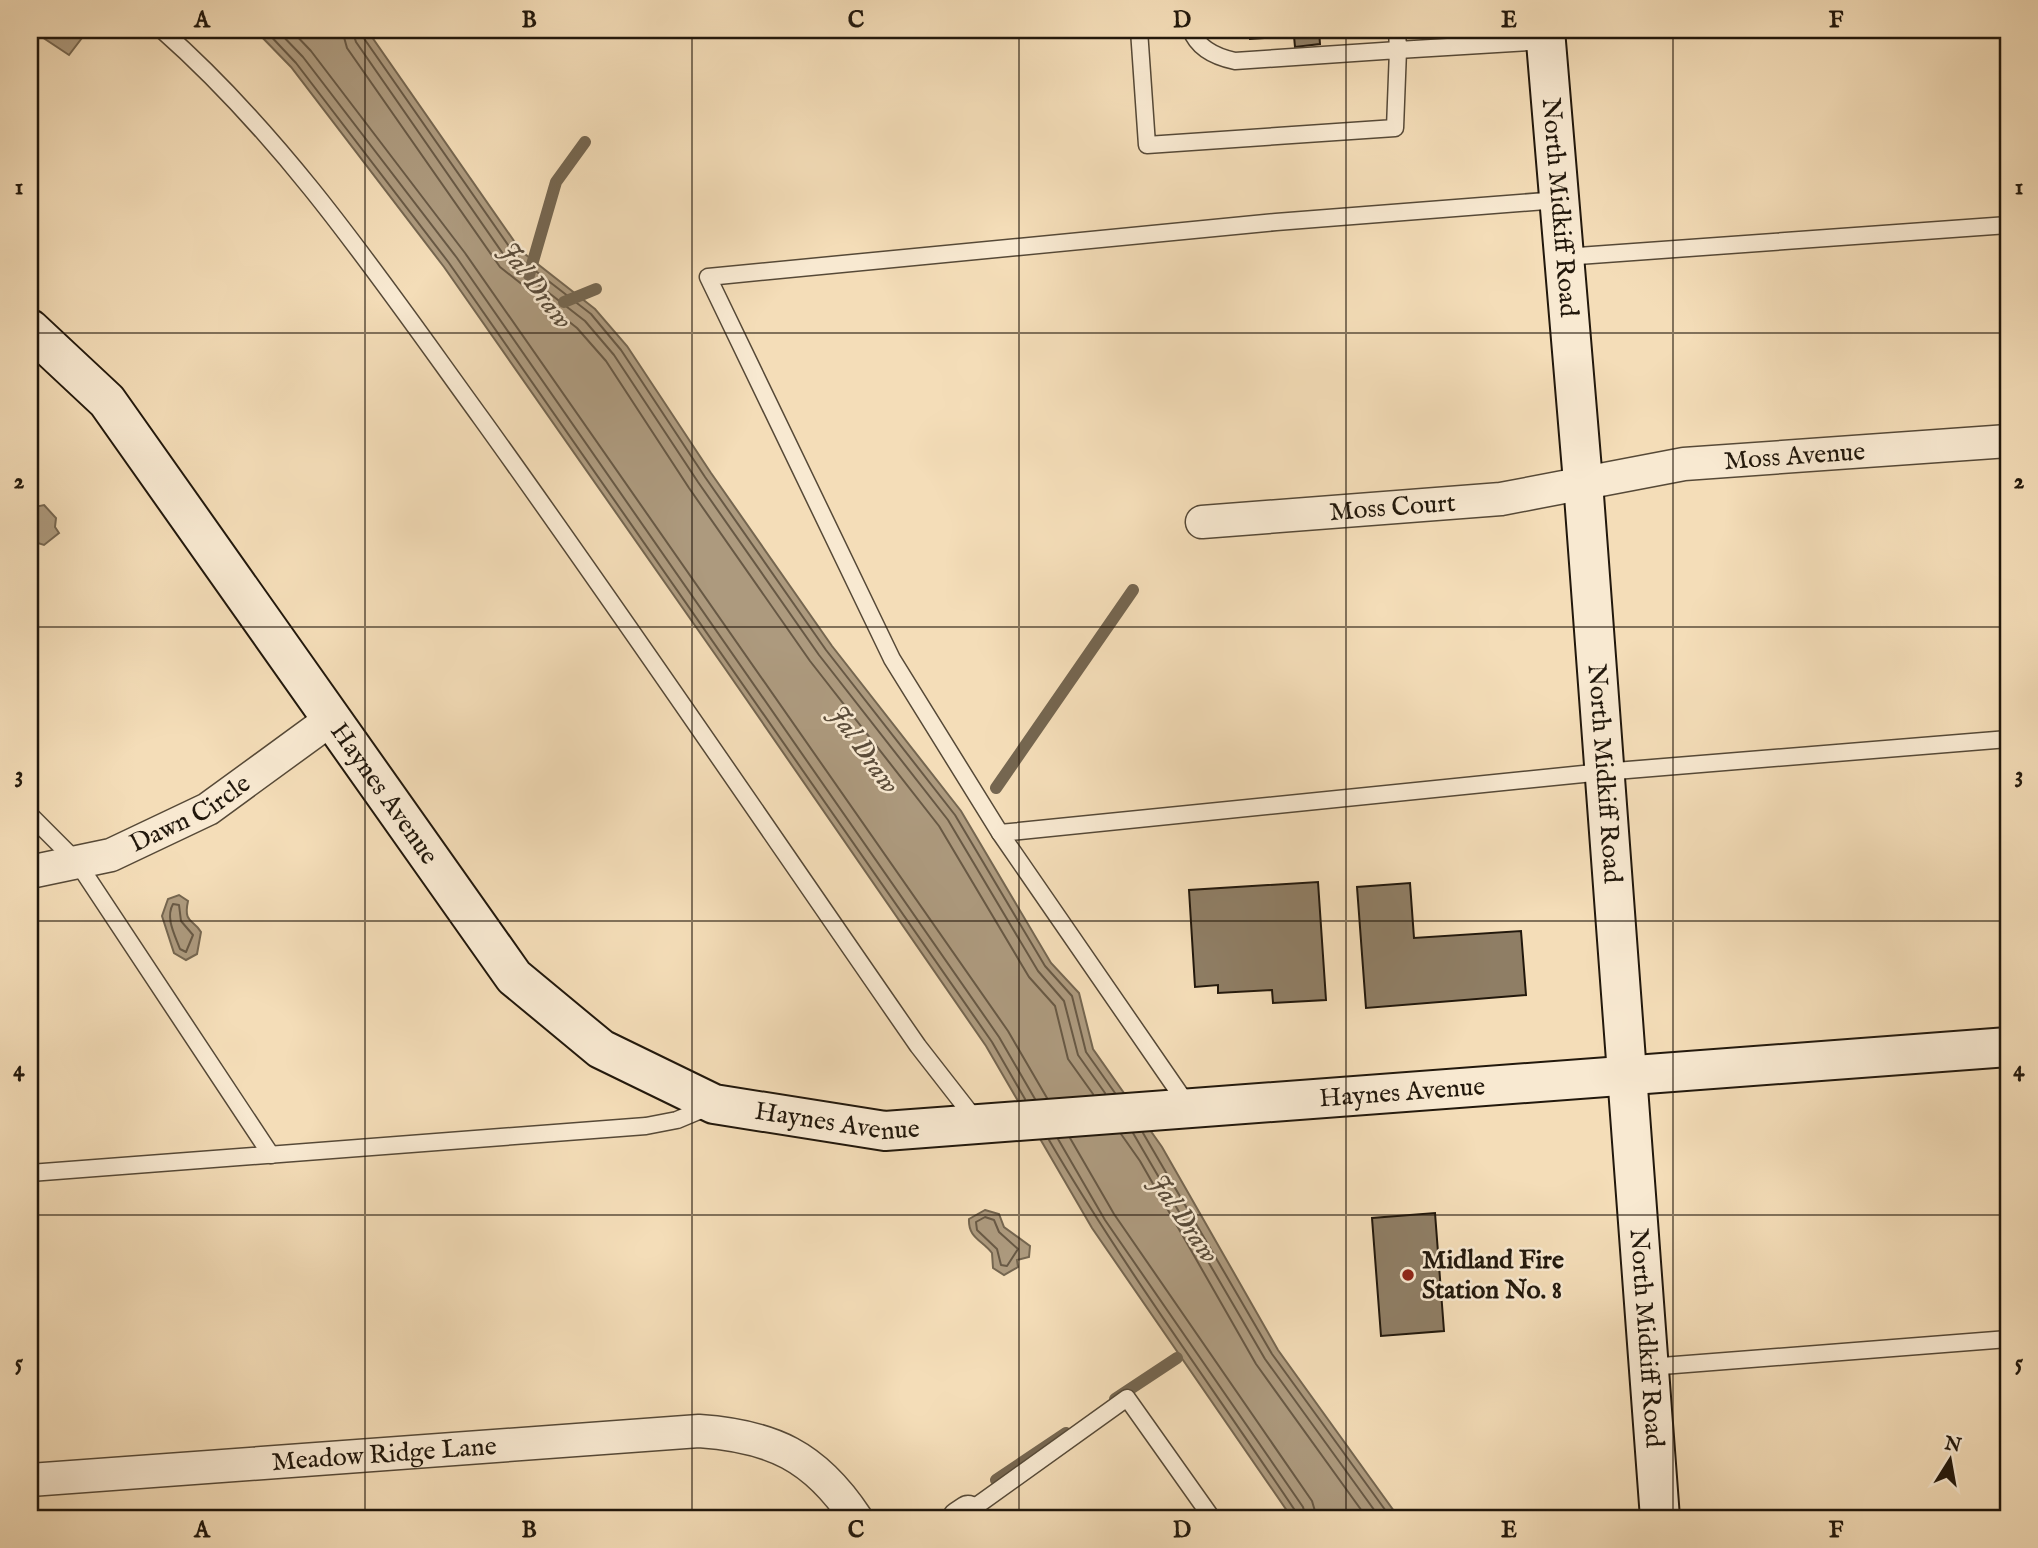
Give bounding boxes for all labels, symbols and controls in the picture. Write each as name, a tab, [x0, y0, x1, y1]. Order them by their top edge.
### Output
text: A	[193, 6, 211, 35]
text: B	[521, 6, 537, 35]
text: C	[848, 6, 865, 35]
text: D	[1173, 6, 1191, 35]
text: E	[1501, 6, 1517, 35]
text: F	[1829, 6, 1844, 35]
street label: North Midkiff Road	[1534, 97, 1586, 318]
text: 1	[15, 173, 23, 202]
text: 1	[2015, 173, 2023, 202]
water label: Jal Draw	[491, 236, 579, 337]
street label: Moss Avenue	[1723, 435, 1866, 478]
text: 2	[14, 467, 25, 496]
text: 2	[2014, 467, 2025, 496]
street label: Moss Court	[1328, 486, 1457, 529]
street label: North Midkiff Road	[1580, 663, 1629, 885]
water label: Jal Draw	[820, 699, 906, 801]
street label: Haynes Avenue	[323, 716, 446, 871]
text: 3	[15, 761, 23, 790]
text: 3	[2015, 761, 2023, 790]
street label: Dawn Circle	[124, 767, 257, 860]
text: 4	[13, 1055, 25, 1084]
text: 4	[2013, 1055, 2025, 1084]
street label: Haynes Avenue	[1318, 1070, 1486, 1115]
street label: Haynes Avenue	[752, 1094, 921, 1148]
water label: Jal Draw	[1141, 1168, 1226, 1270]
street label: North Midkiff Road	[1622, 1227, 1671, 1449]
place label: Midland Fire Station No. 8	[1422, 1244, 1564, 1307]
marker: Midland Fire Station No. 8	[1400, 1267, 1416, 1283]
text: 5	[15, 1349, 24, 1378]
text: 5	[2015, 1349, 2024, 1378]
north arrow	[1916, 1426, 1986, 1496]
street label: Meadow Ridge Lane	[270, 1429, 498, 1479]
text: N	[1942, 1432, 1964, 1459]
text: A	[193, 1516, 211, 1545]
text: B	[521, 1516, 537, 1545]
text: C	[848, 1516, 865, 1545]
text: D	[1173, 1516, 1191, 1545]
text: E	[1501, 1516, 1517, 1545]
text: F	[1829, 1516, 1844, 1545]

